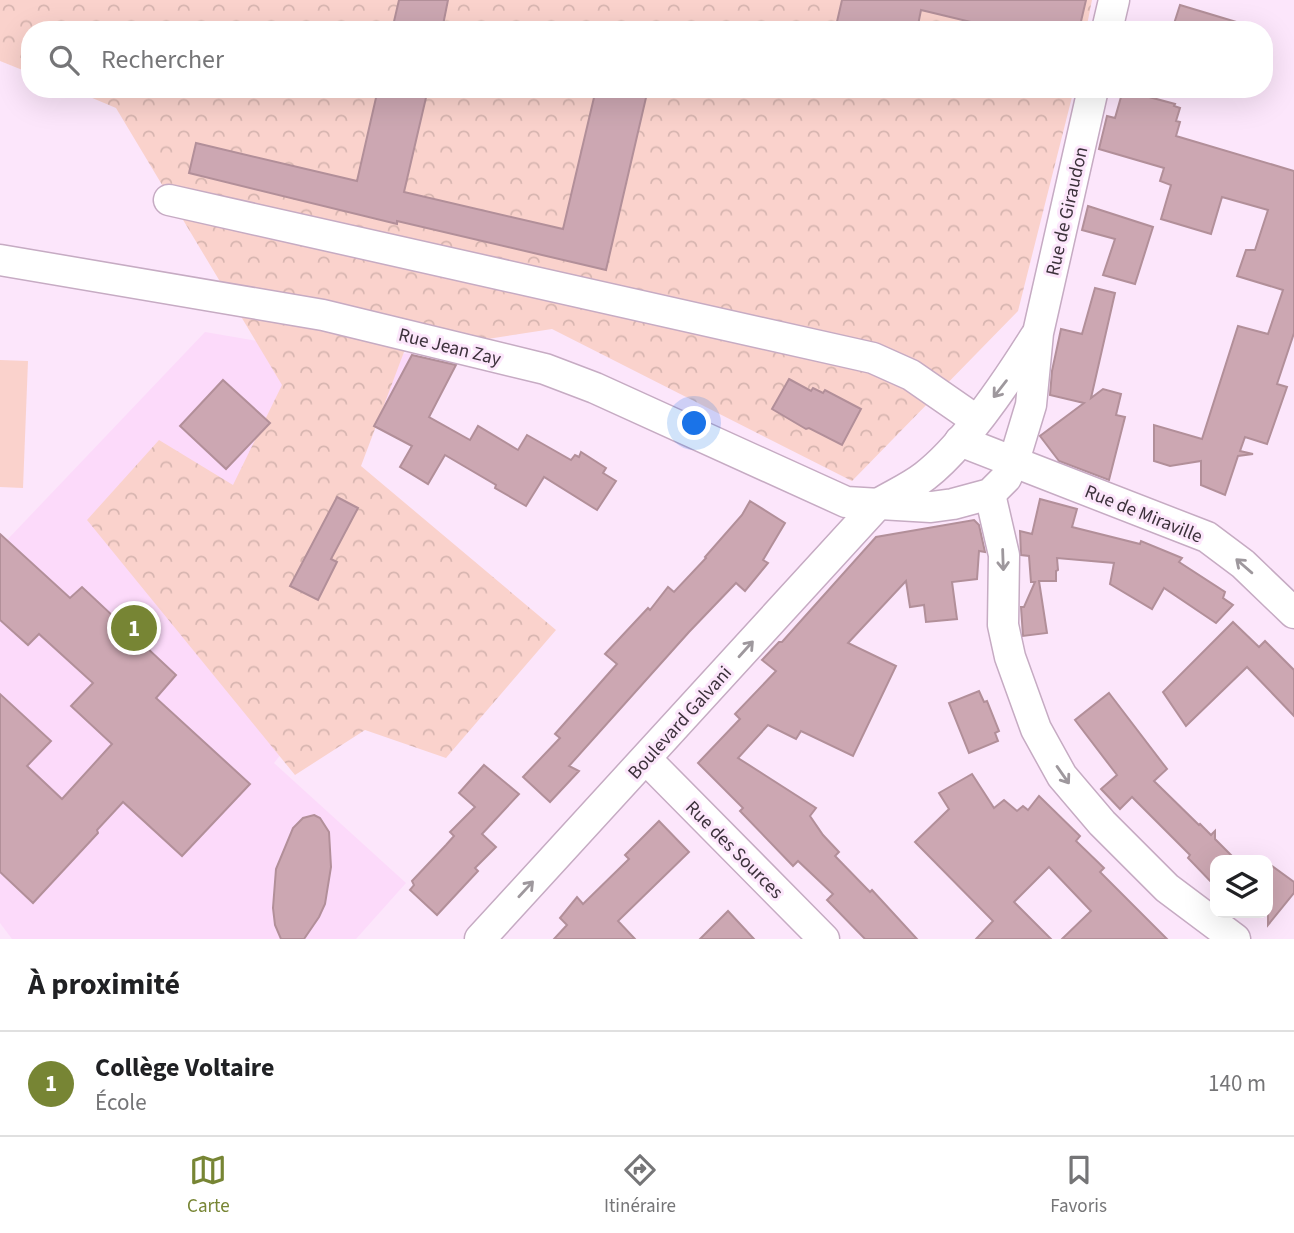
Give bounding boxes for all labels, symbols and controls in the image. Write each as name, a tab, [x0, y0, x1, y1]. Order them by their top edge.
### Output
search box	[21, 21, 1273, 98]
icon: search	[45, 41, 83, 79]
text: Rechercher	[101, 41, 224, 78]
street label: Rue de Giraudon	[1039, 144, 1095, 279]
street label: Rue Jean Zay	[396, 322, 504, 373]
one-way arrow	[993, 379, 1008, 398]
your location	[677, 406, 711, 440]
street label: Rue de Miraville	[1080, 478, 1206, 550]
one-way arrow	[996, 549, 1009, 572]
one-way arrow	[1236, 558, 1254, 574]
pin: 1	[111, 602, 157, 654]
one-way arrow	[738, 640, 754, 658]
street label: Boulevard Galvani	[622, 660, 738, 786]
one-way arrow	[1056, 765, 1070, 784]
street label: Rue des Sources	[679, 795, 789, 905]
map controls	[1210, 855, 1273, 918]
button: layers	[1210, 855, 1273, 918]
one-way arrow	[517, 881, 534, 898]
text: À proximité	[28, 963, 180, 1006]
text: Collège Voltaire	[95, 1049, 274, 1086]
text: 1	[45, 1067, 57, 1100]
text: 140 m	[1208, 1067, 1266, 1100]
text: École	[95, 1086, 147, 1119]
tab: Carte	[187, 1151, 230, 1220]
tab: Itinéraire	[604, 1151, 676, 1220]
tab: Favoris	[1050, 1151, 1107, 1220]

